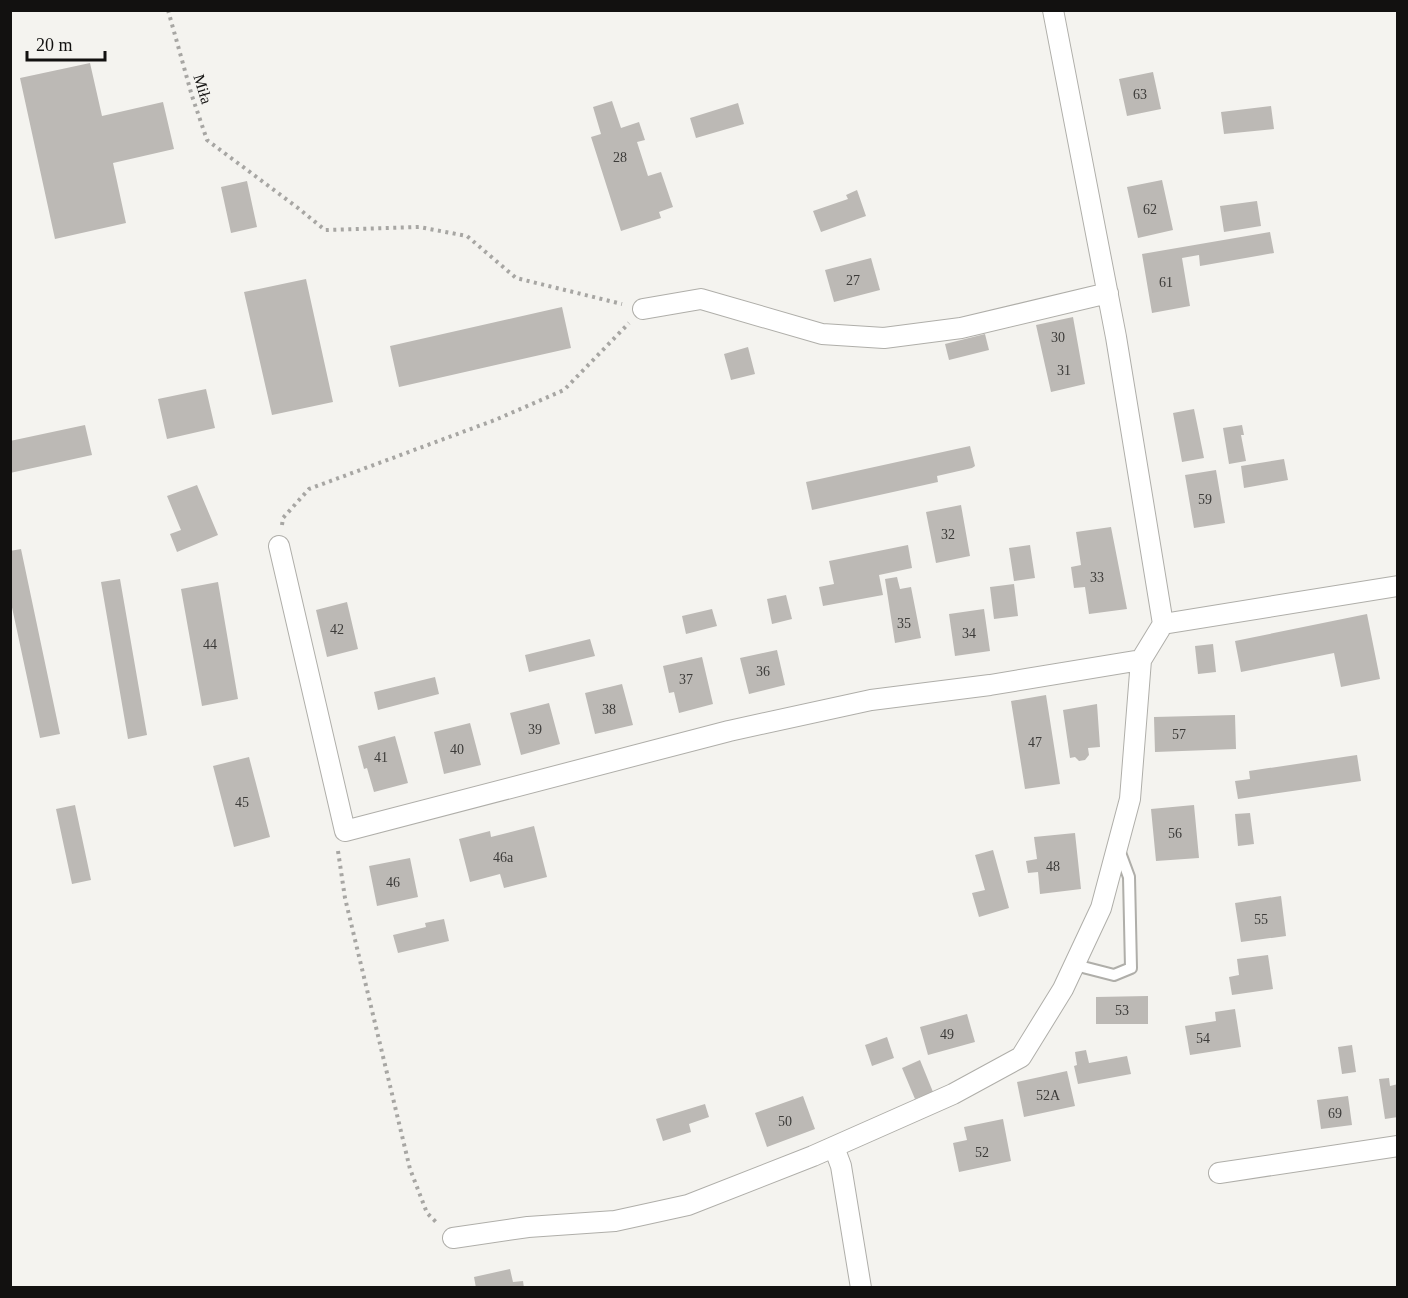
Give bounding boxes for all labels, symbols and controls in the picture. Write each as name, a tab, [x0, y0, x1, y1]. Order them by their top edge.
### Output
scale bar	[27, 24, 105, 62]
text: 20 m	[36, 35, 73, 55]
street label: Miła	[190, 72, 216, 106]
house number: 63	[1133, 87, 1147, 102]
house number: 28	[613, 150, 627, 165]
house number: 62	[1143, 202, 1157, 217]
house number: 27	[846, 273, 860, 288]
house number: 61	[1159, 275, 1173, 290]
house number: 30	[1051, 330, 1065, 345]
house number: 31	[1057, 363, 1071, 378]
house number: 59	[1198, 492, 1212, 507]
house number: 32	[941, 527, 955, 542]
house number: 33	[1090, 570, 1104, 585]
house number: 35	[897, 616, 911, 631]
house number: 42	[330, 622, 344, 637]
house number: 34	[962, 626, 976, 641]
house number: 44	[203, 637, 217, 652]
house number: 36	[756, 664, 770, 679]
house number: 37	[679, 672, 693, 687]
house number: 38	[602, 702, 616, 717]
house number: 39	[528, 722, 542, 737]
house number: 57	[1172, 727, 1186, 742]
house number: 47	[1028, 735, 1042, 750]
house number: 40	[450, 742, 464, 757]
house number: 41	[374, 750, 388, 765]
house number: 45	[235, 795, 249, 810]
house number: 56	[1168, 826, 1182, 841]
house number: 46a	[493, 850, 514, 865]
house number: 48	[1046, 859, 1060, 874]
house number: 46	[386, 875, 400, 890]
house number: 55	[1254, 912, 1268, 927]
house number: 53	[1115, 1003, 1129, 1018]
house number: 49	[940, 1027, 954, 1042]
house number: 54	[1196, 1031, 1210, 1046]
house number: 52A	[1036, 1088, 1061, 1103]
house number: 69	[1328, 1106, 1342, 1121]
house number: 50	[778, 1114, 792, 1129]
house number: 52	[975, 1145, 989, 1160]

